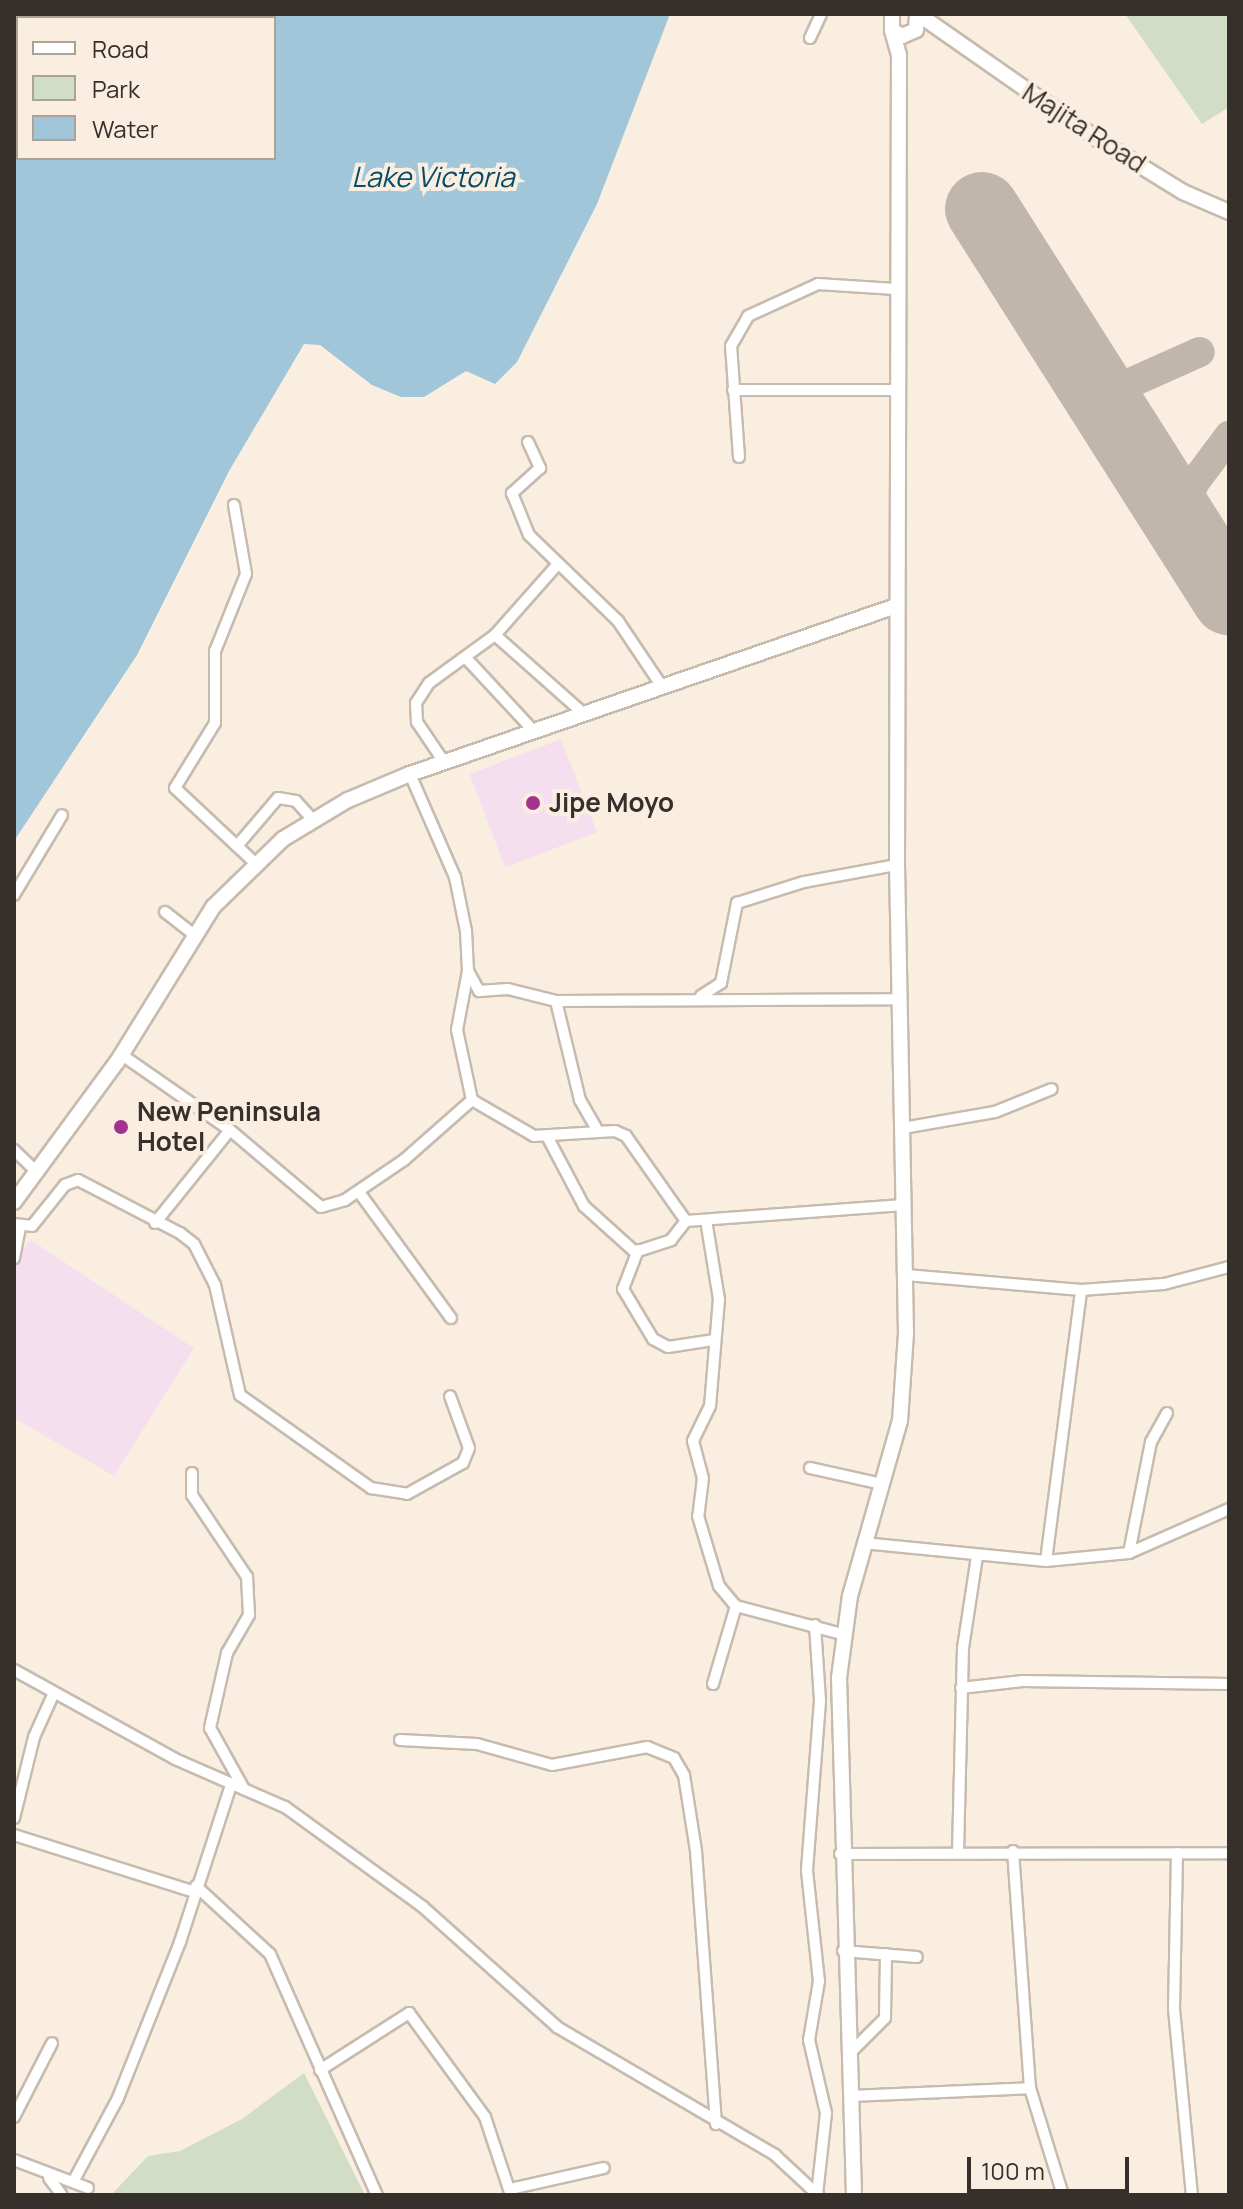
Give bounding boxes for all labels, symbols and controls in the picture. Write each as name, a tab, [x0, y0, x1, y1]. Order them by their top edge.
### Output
legend	[16, 16, 276, 160]
text: Road	[92, 32, 149, 65]
text: Park	[92, 72, 140, 105]
street label: Majita Road	[1017, 77, 1151, 179]
text: Water	[92, 112, 159, 145]
water label: Lake Victoria	[351, 159, 515, 193]
place label: Jipe Moyo	[549, 787, 674, 819]
marker: Jipe Moyo	[524, 794, 542, 812]
place label: New Peninsula Hotel	[137, 1096, 321, 1158]
marker: New Peninsula Hotel	[112, 1118, 130, 1136]
scale bar	[971, 2141, 1133, 2191]
text: 100 m	[981, 2154, 1045, 2187]

